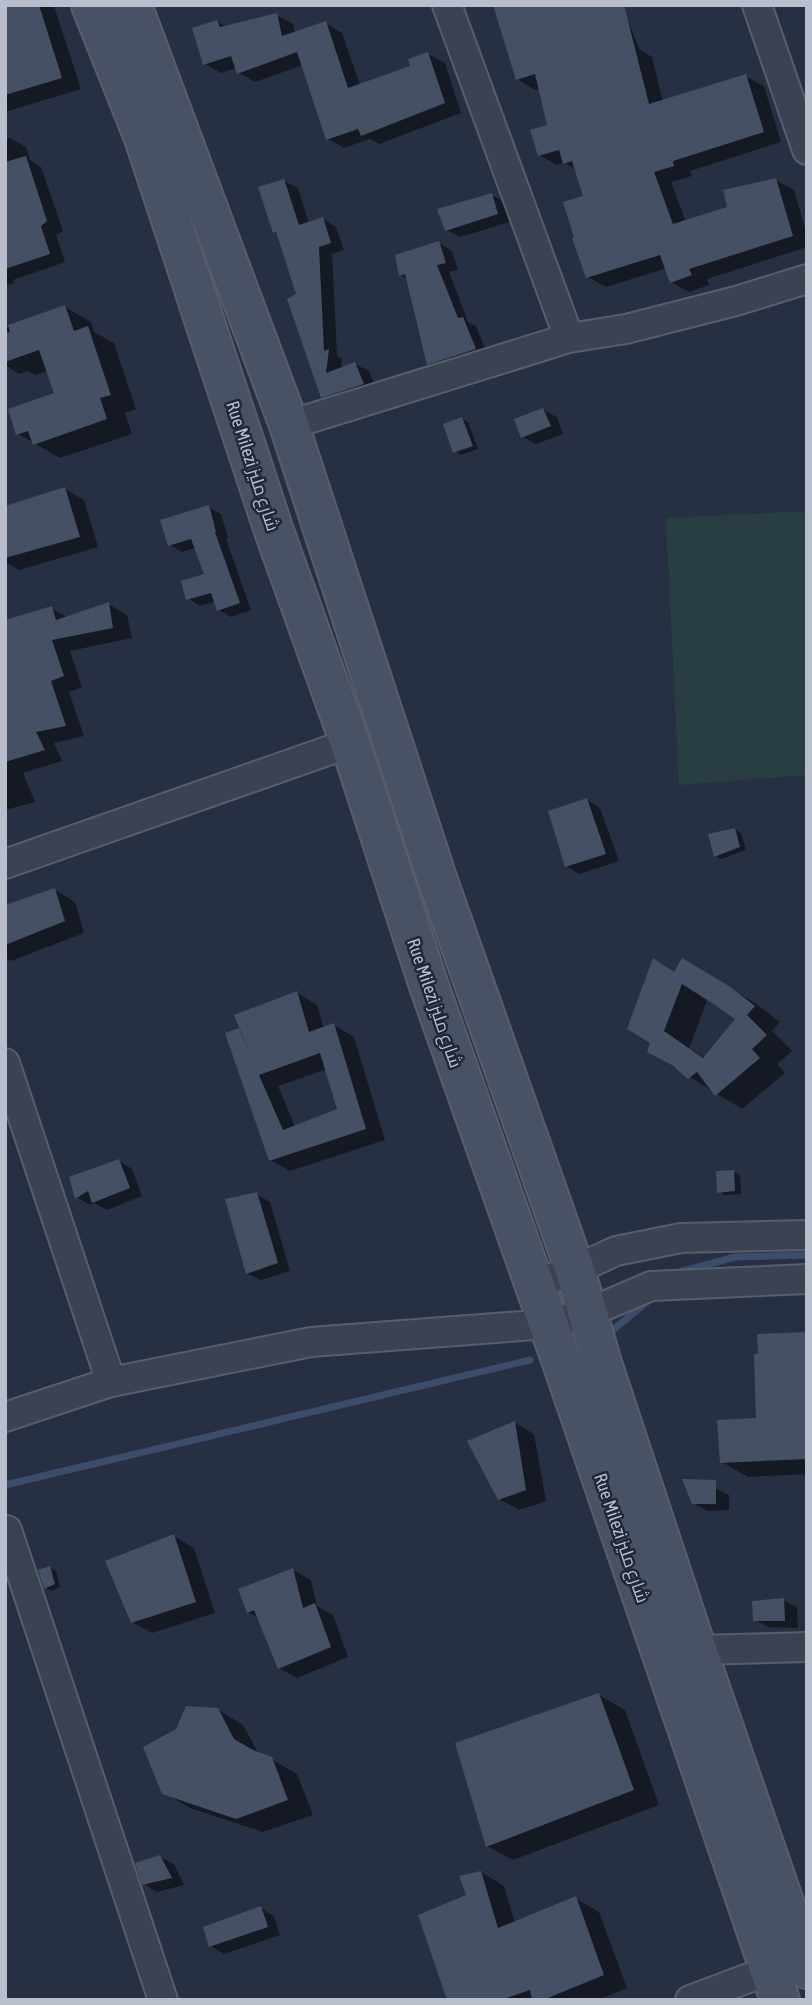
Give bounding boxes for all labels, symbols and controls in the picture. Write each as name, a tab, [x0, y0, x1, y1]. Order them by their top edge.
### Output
street label: Rue Milezi شارع مليز	[220, 398, 284, 534]
street label: Rue Milezi شارع مليز	[401, 936, 467, 1071]
street label: Rue Milezi شارع مليز	[588, 1471, 654, 1606]

